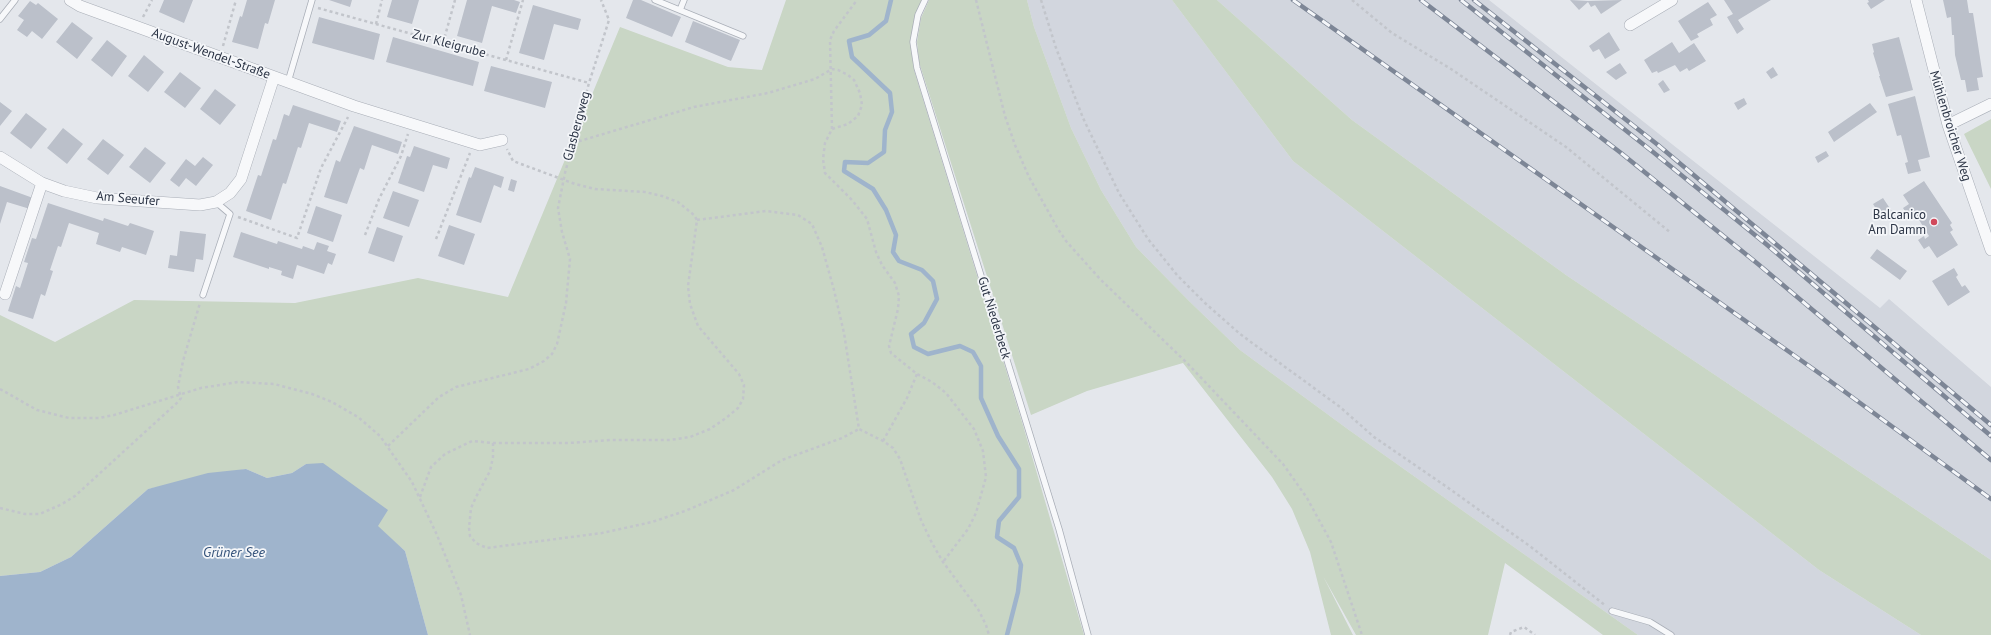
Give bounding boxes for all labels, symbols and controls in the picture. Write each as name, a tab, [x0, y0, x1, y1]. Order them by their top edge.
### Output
street label: August-Wendel-Straße	[149, 25, 273, 83]
street label: Zur Kleigrube	[410, 27, 488, 61]
street label: Mühlenbroicher Weg	[1926, 69, 1974, 183]
street label: Glasbergweg	[560, 89, 594, 163]
street label: Am Seeufer	[96, 188, 160, 210]
place label: Balcanico Am Damm	[1868, 207, 1926, 238]
marker: Balcanico Am Damm	[1929, 217, 1939, 227]
street label: Gut Niederbeck	[974, 275, 1014, 361]
water label: Grüner See	[203, 545, 265, 561]

